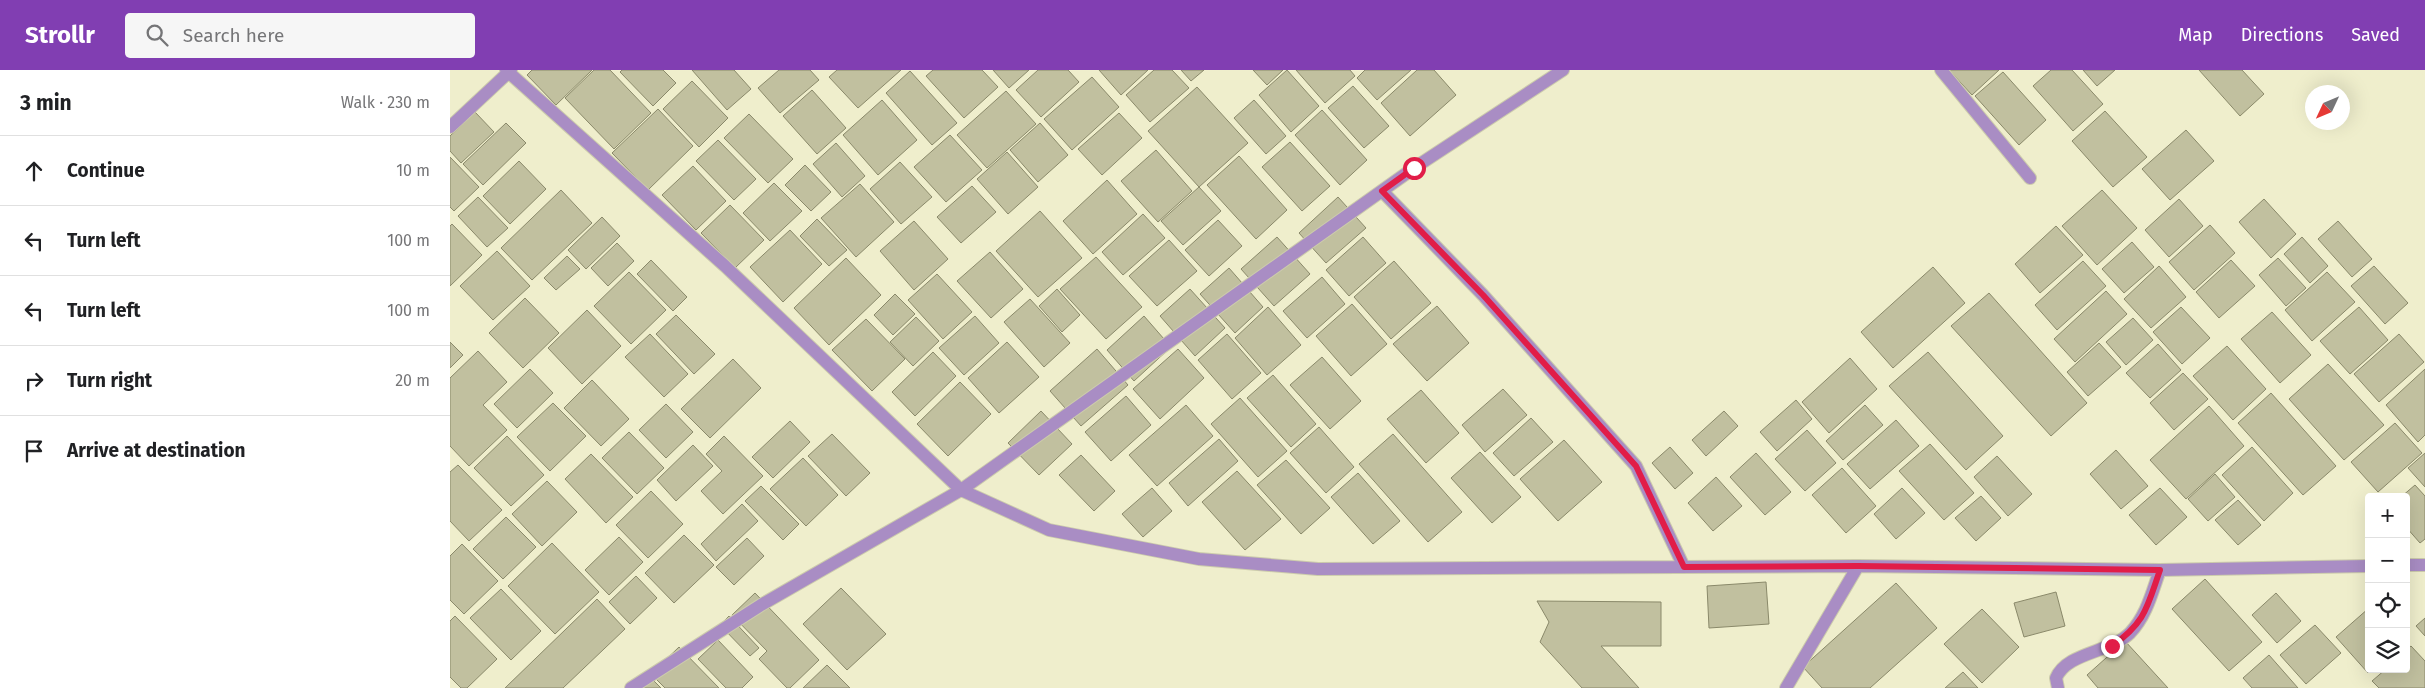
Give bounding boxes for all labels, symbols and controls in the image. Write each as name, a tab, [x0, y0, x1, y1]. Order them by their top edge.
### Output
search box	[125, 13, 475, 58]
text: Strollr	[25, 21, 95, 49]
icon: search	[143, 21, 171, 49]
text: Search here	[183, 24, 284, 47]
text: Map	[2178, 24, 2213, 46]
text: Directions	[2241, 24, 2323, 46]
text: Saved	[2351, 24, 2400, 46]
north arrow	[2305, 85, 2350, 130]
text: 3 min	[20, 90, 72, 116]
text: Walk · 230 m	[341, 93, 430, 112]
icon: ahead	[20, 157, 48, 185]
route start	[1403, 157, 1426, 180]
text: Continue	[67, 159, 145, 182]
text: 10 m	[396, 161, 430, 180]
icon: left	[20, 227, 48, 255]
text: Turn left	[67, 229, 141, 252]
text: 100 m	[387, 231, 430, 250]
icon: left	[20, 297, 48, 325]
text: Turn left	[67, 299, 141, 322]
text: 100 m	[387, 301, 430, 320]
icon: right	[20, 367, 48, 395]
text: Turn right	[67, 369, 152, 392]
text: 20 m	[395, 371, 430, 390]
icon: arrive	[20, 437, 48, 465]
text: Arrive at destination	[67, 439, 246, 462]
map controls	[2365, 493, 2410, 673]
button: +	[2365, 493, 2410, 538]
button: −	[2365, 538, 2410, 583]
button: locate	[2365, 583, 2410, 628]
button: layers	[2365, 628, 2410, 673]
route end	[2101, 635, 2124, 658]

